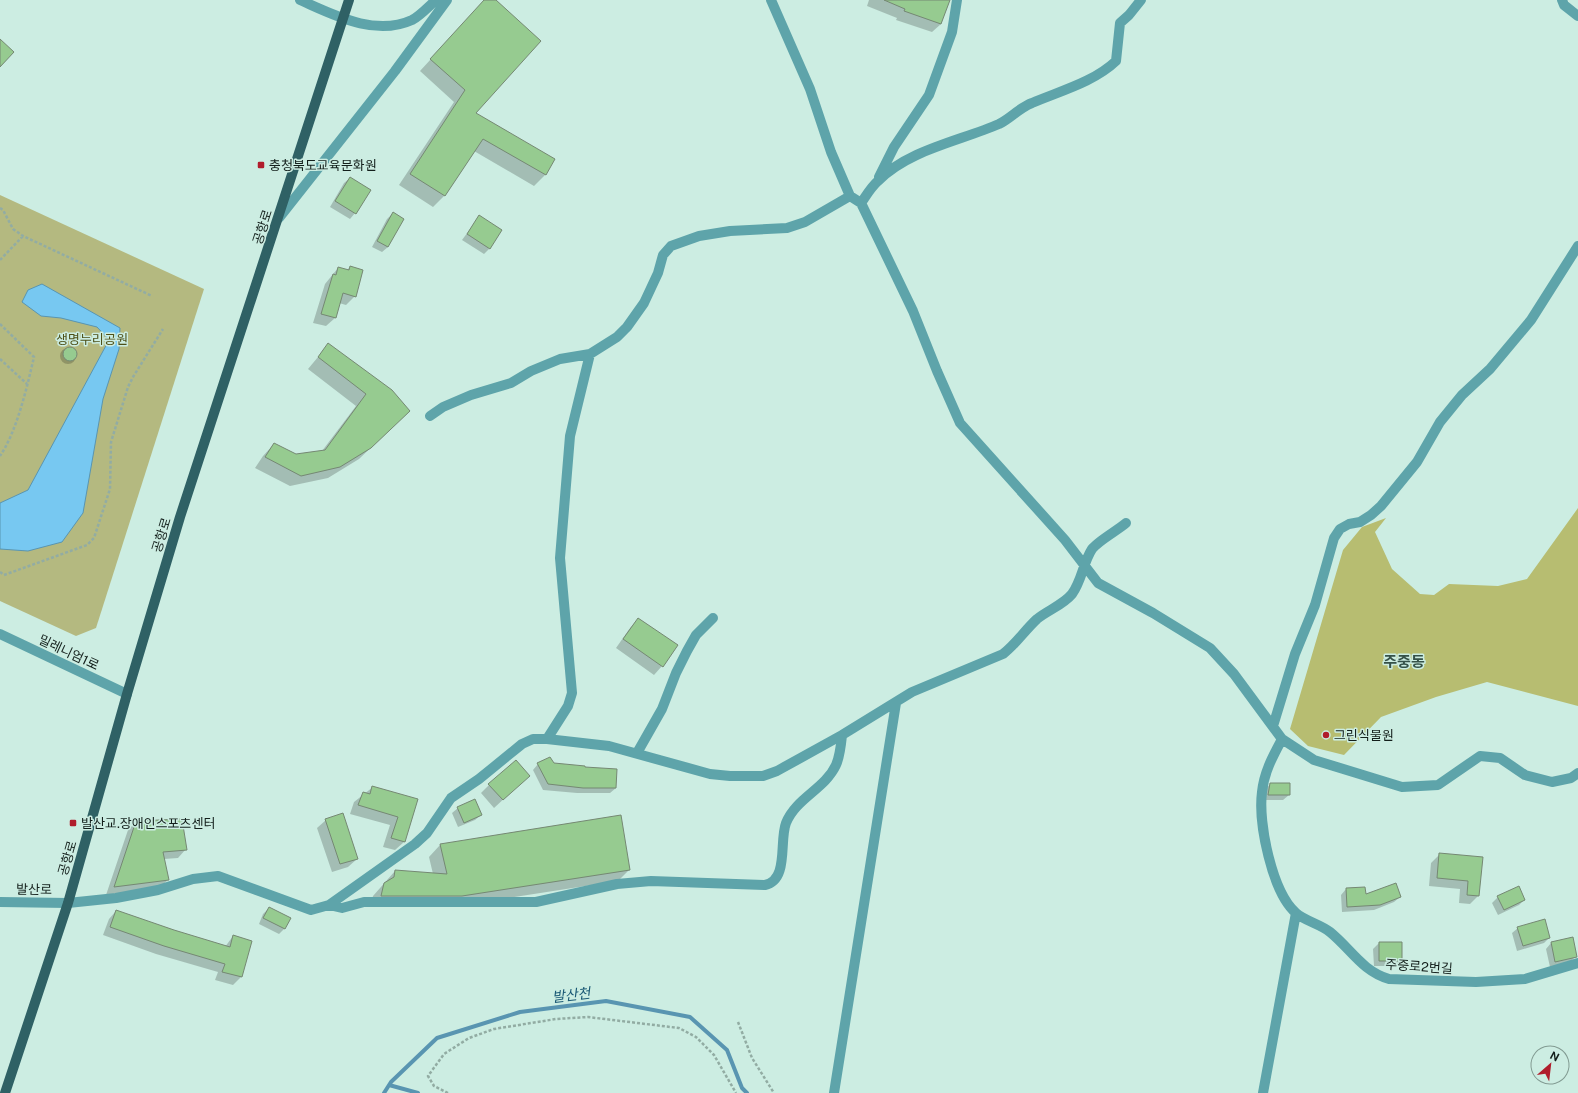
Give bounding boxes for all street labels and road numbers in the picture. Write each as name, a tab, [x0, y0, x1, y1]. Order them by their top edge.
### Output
street label: 공항로	[250, 208, 275, 247]
street label: 공항로	[149, 516, 174, 555]
street label: 밀레니엄1로	[36, 632, 101, 673]
street label: 공항로	[55, 839, 80, 877]
street label: 발산로	[16, 882, 52, 897]
street label: 주중로2번길	[1385, 957, 1453, 976]

